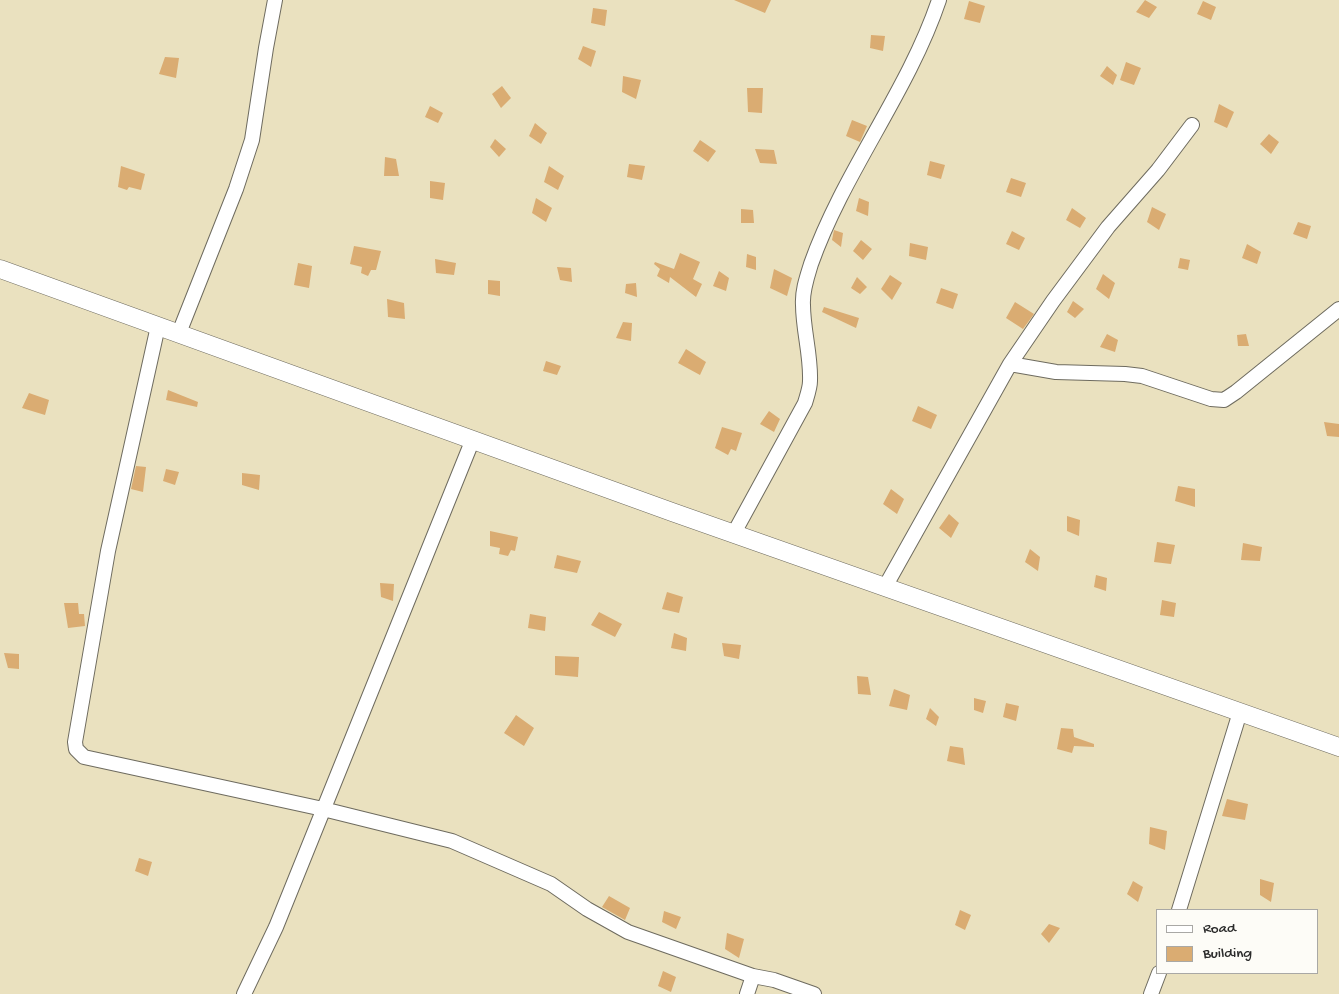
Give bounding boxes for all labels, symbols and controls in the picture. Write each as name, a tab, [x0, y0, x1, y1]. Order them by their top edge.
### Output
legend	[1156, 909, 1319, 974]
text: Road	[1203, 920, 1236, 938]
text: Building	[1203, 945, 1252, 963]

